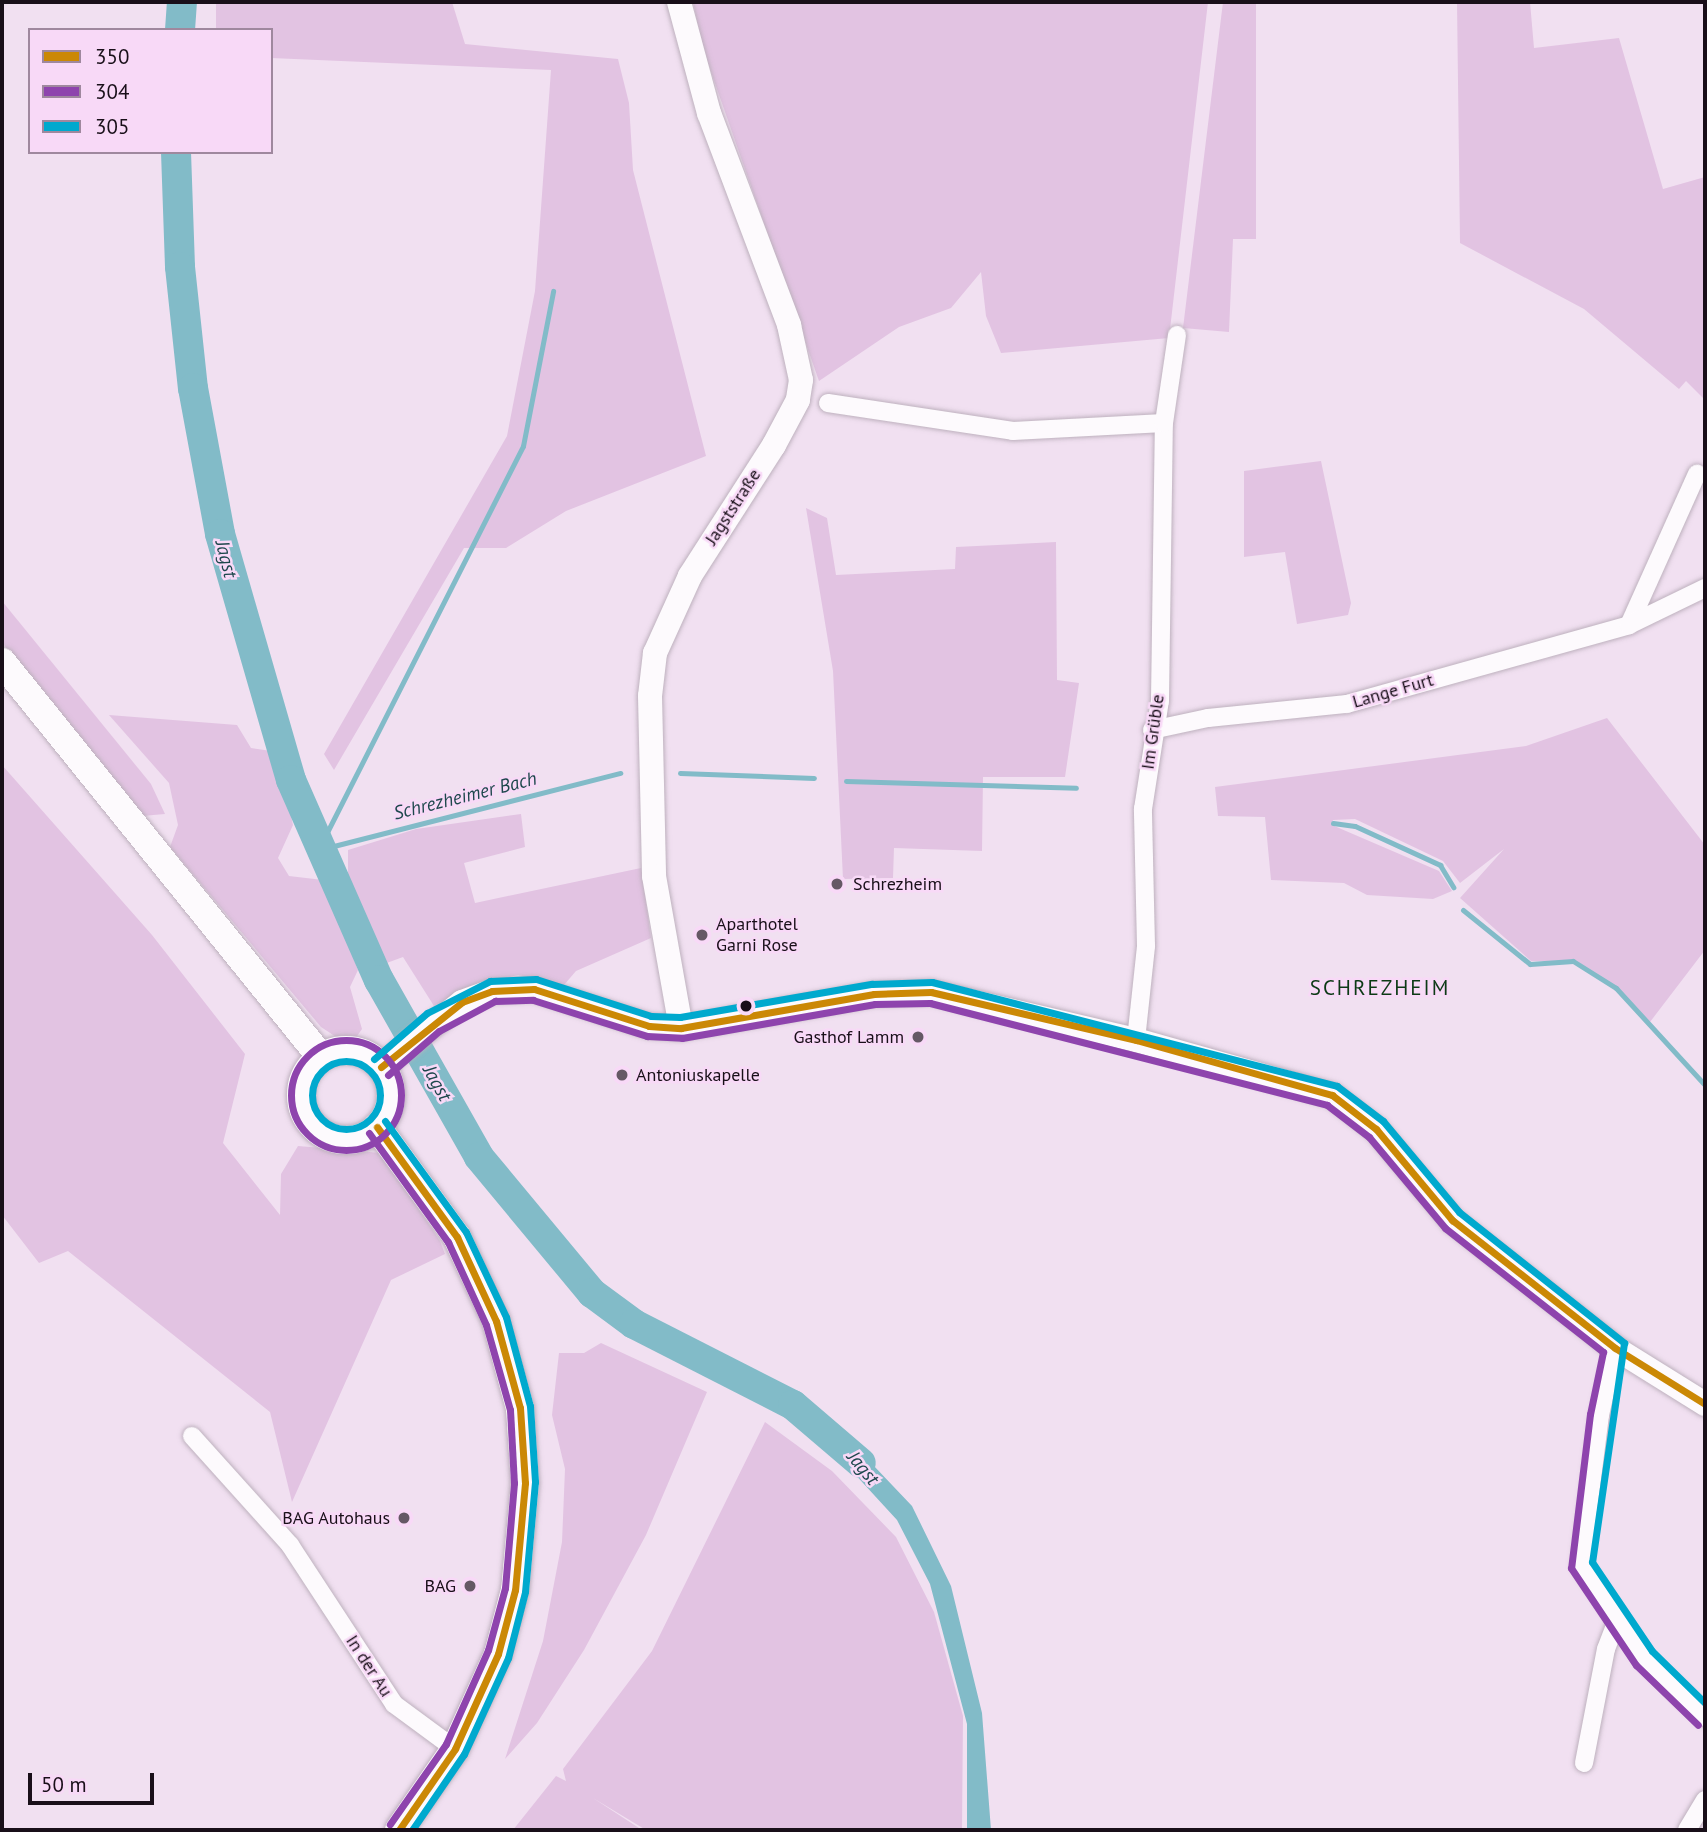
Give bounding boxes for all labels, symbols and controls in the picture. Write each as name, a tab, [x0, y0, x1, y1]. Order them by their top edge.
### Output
legend	[28, 28, 273, 154]
text: 350	[95, 43, 129, 70]
text: 304	[95, 78, 129, 105]
text: 305	[95, 113, 129, 140]
street label: Jagststraße	[701, 465, 765, 549]
water label: Jagst	[210, 538, 242, 580]
street label: Lange Furt	[1350, 669, 1436, 713]
street label: Im Grüble	[1137, 693, 1169, 771]
water label: Schrezheimer Bach	[391, 767, 539, 825]
place label: Schrezheim	[853, 873, 942, 895]
marker: Schrezheim	[827, 874, 847, 894]
place label: Aparthotel Garni Rose	[716, 914, 798, 956]
marker: Aparthotel Garni Rose	[694, 927, 710, 943]
district label: SCHREZHEIM	[1311, 975, 1449, 1001]
unlabelled marker	[739, 999, 753, 1013]
place label: Gasthof Lamm	[793, 1026, 904, 1048]
marker: Gasthof Lamm	[910, 1029, 926, 1045]
water label: Jagst	[418, 1061, 456, 1105]
place label: Antoniuskapelle	[636, 1064, 760, 1086]
marker: Antoniuskapelle	[614, 1067, 630, 1083]
water label: Jagst	[842, 1446, 884, 1490]
place label: BAG Autohaus	[282, 1507, 390, 1529]
marker: BAG Autohaus	[396, 1510, 412, 1526]
place label: BAG	[424, 1575, 456, 1597]
marker: BAG	[462, 1578, 478, 1594]
street label: In der Au	[341, 1631, 397, 1701]
scale bar	[32, 1758, 158, 1802]
text: 50 m	[41, 1771, 87, 1798]

